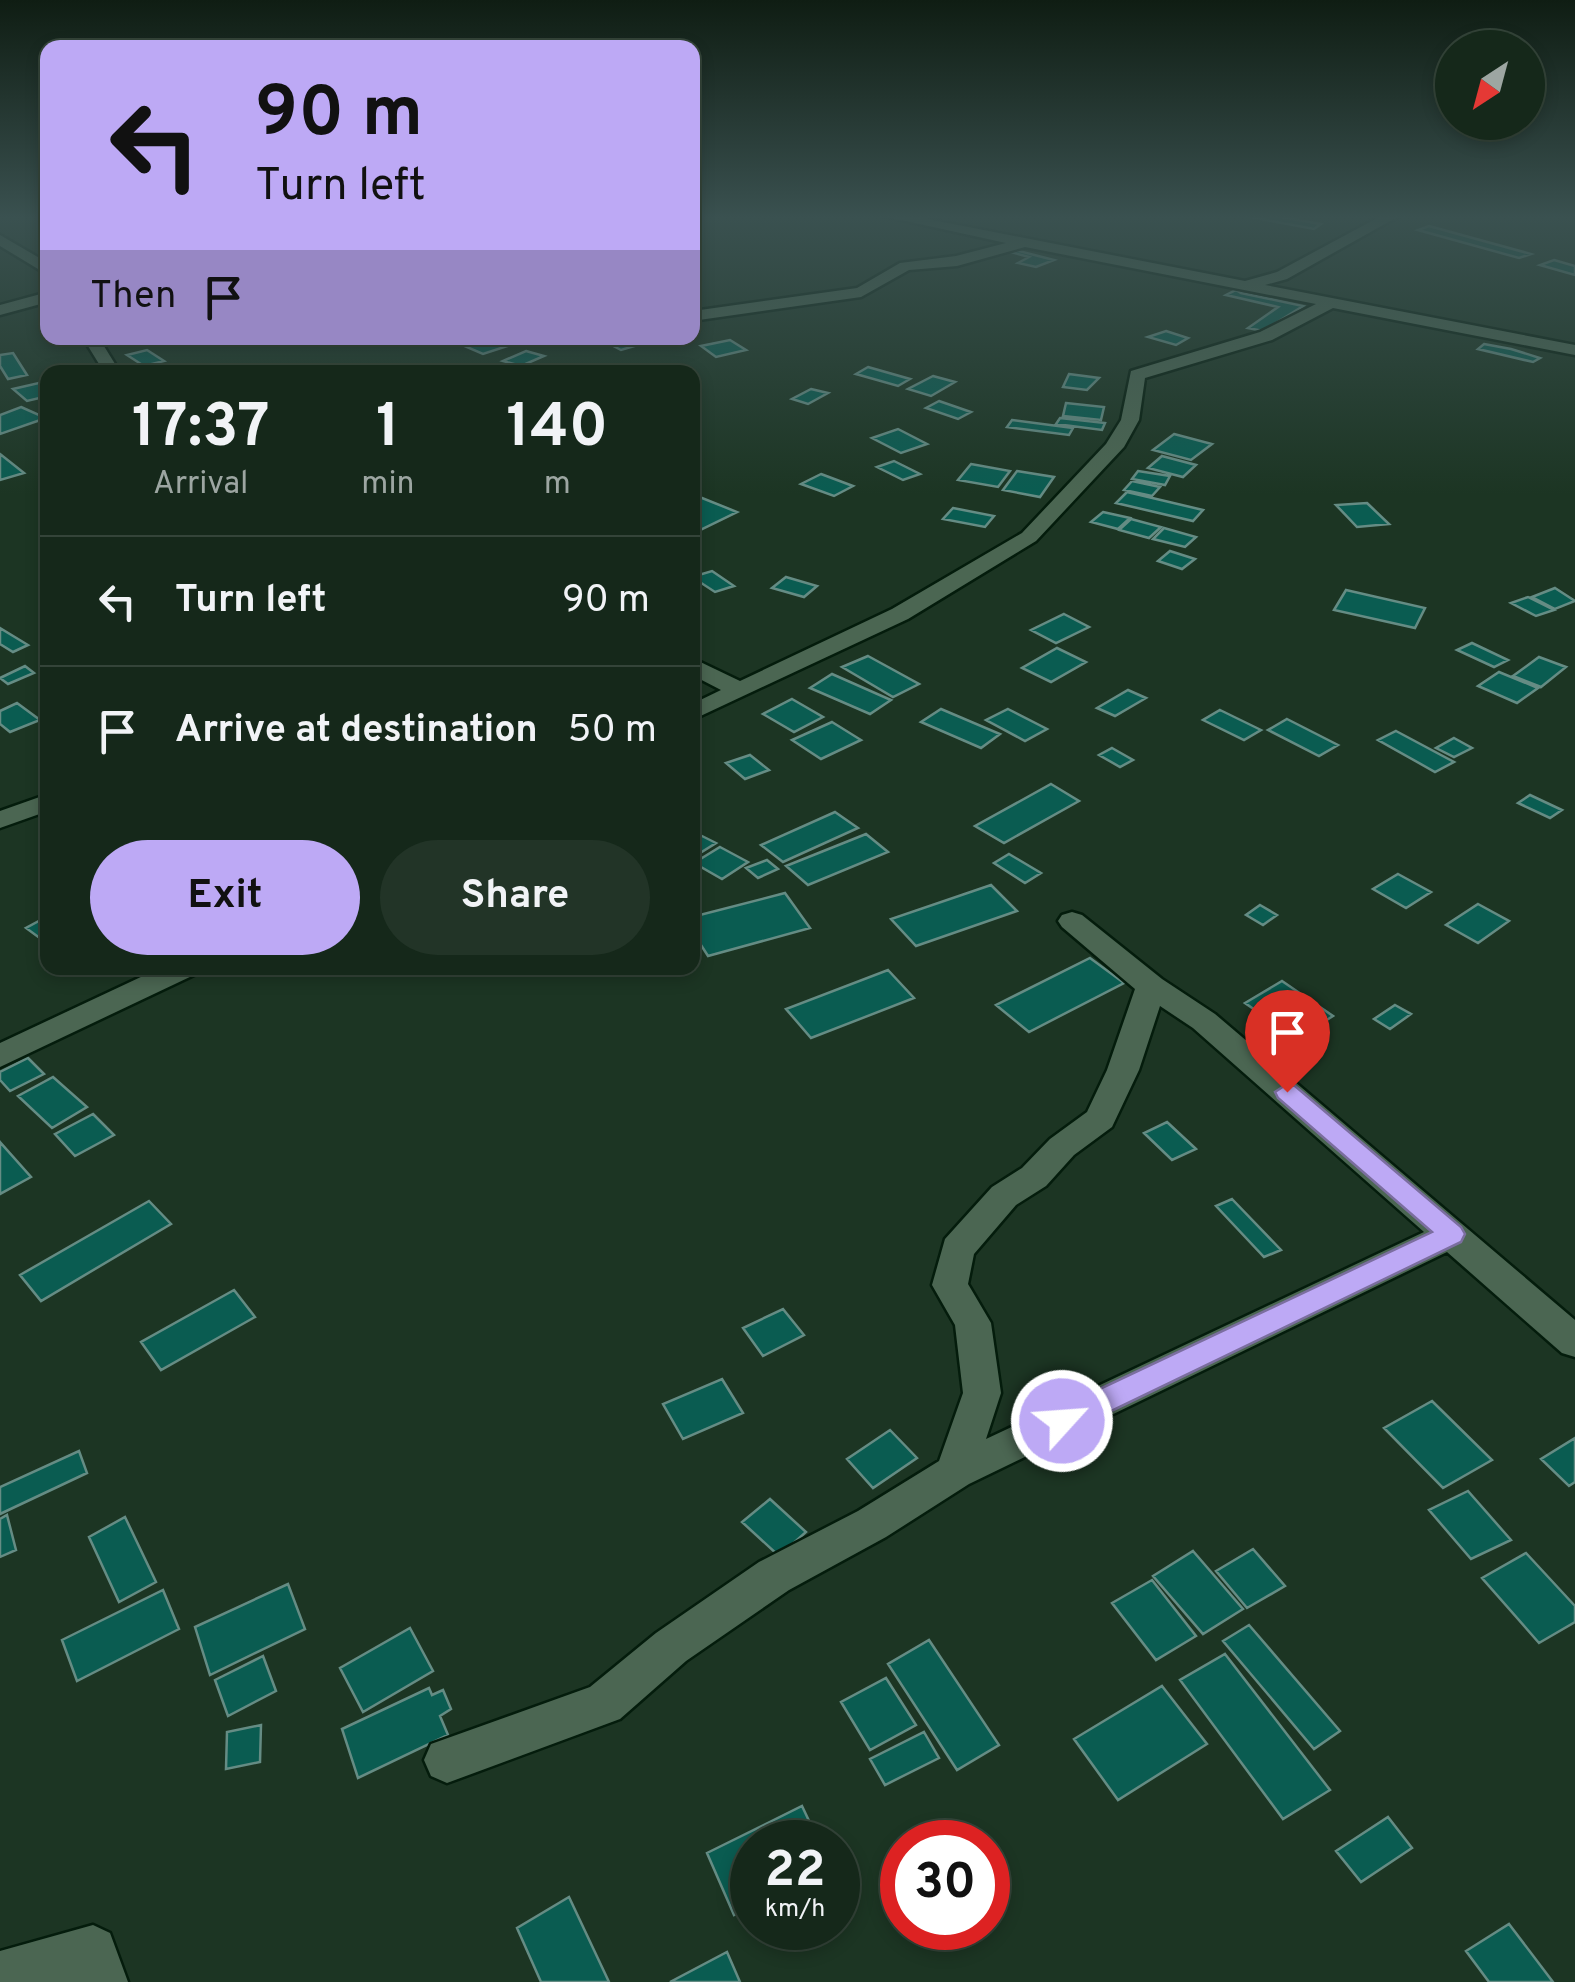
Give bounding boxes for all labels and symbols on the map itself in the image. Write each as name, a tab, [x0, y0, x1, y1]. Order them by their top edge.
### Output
north arrow	[1435, 30, 1545, 140]
pin	[1245, 990, 1330, 1093]
position arrow	[1010, 1369, 1114, 1473]
speed limit sign: 30	[880, 1820, 1010, 1950]

